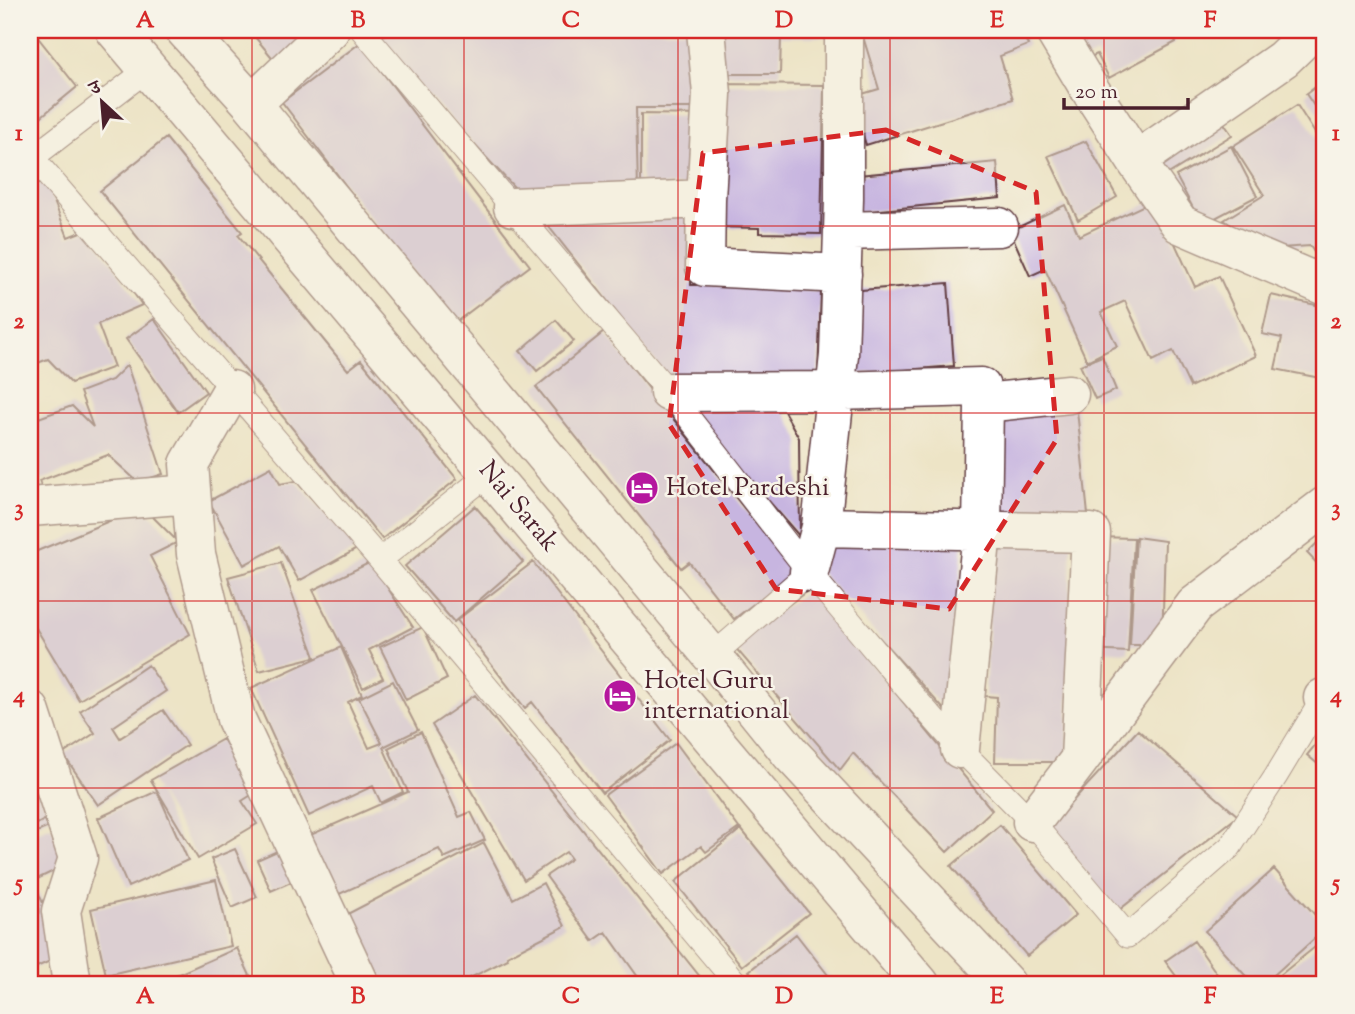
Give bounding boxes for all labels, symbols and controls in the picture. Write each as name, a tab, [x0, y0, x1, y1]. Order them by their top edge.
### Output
text: A	[136, 5, 155, 38]
text: B	[351, 5, 366, 38]
text: C	[562, 5, 580, 38]
text: D	[775, 5, 793, 38]
text: E	[990, 5, 1004, 38]
text: F	[1204, 5, 1217, 38]
north arrow	[66, 66, 136, 136]
scale bar	[1064, 66, 1189, 110]
text: उ	[84, 74, 107, 104]
text: 20 m	[1075, 78, 1118, 108]
text: 1	[15, 118, 23, 151]
text: 1	[1332, 118, 1340, 151]
text: 2	[14, 306, 25, 339]
text: 2	[1331, 306, 1342, 339]
street label: Nai Sarak	[469, 454, 567, 560]
hotel icon: Hotel Pardeshi	[623, 469, 661, 507]
place label: Hotel Pardeshi	[666, 470, 829, 507]
text: 3	[14, 493, 24, 526]
text: 3	[1331, 493, 1341, 526]
place label: Hotel Guru international	[644, 663, 789, 730]
hotel icon: Hotel Guru international	[601, 677, 639, 715]
text: 4	[12, 680, 25, 713]
text: 4	[1329, 680, 1342, 713]
text: 5	[13, 868, 23, 901]
text: 5	[1330, 868, 1340, 901]
text: A	[136, 981, 155, 1014]
text: B	[351, 981, 366, 1014]
text: C	[562, 981, 580, 1014]
text: D	[775, 981, 793, 1014]
text: E	[990, 981, 1004, 1014]
text: F	[1204, 981, 1217, 1014]

